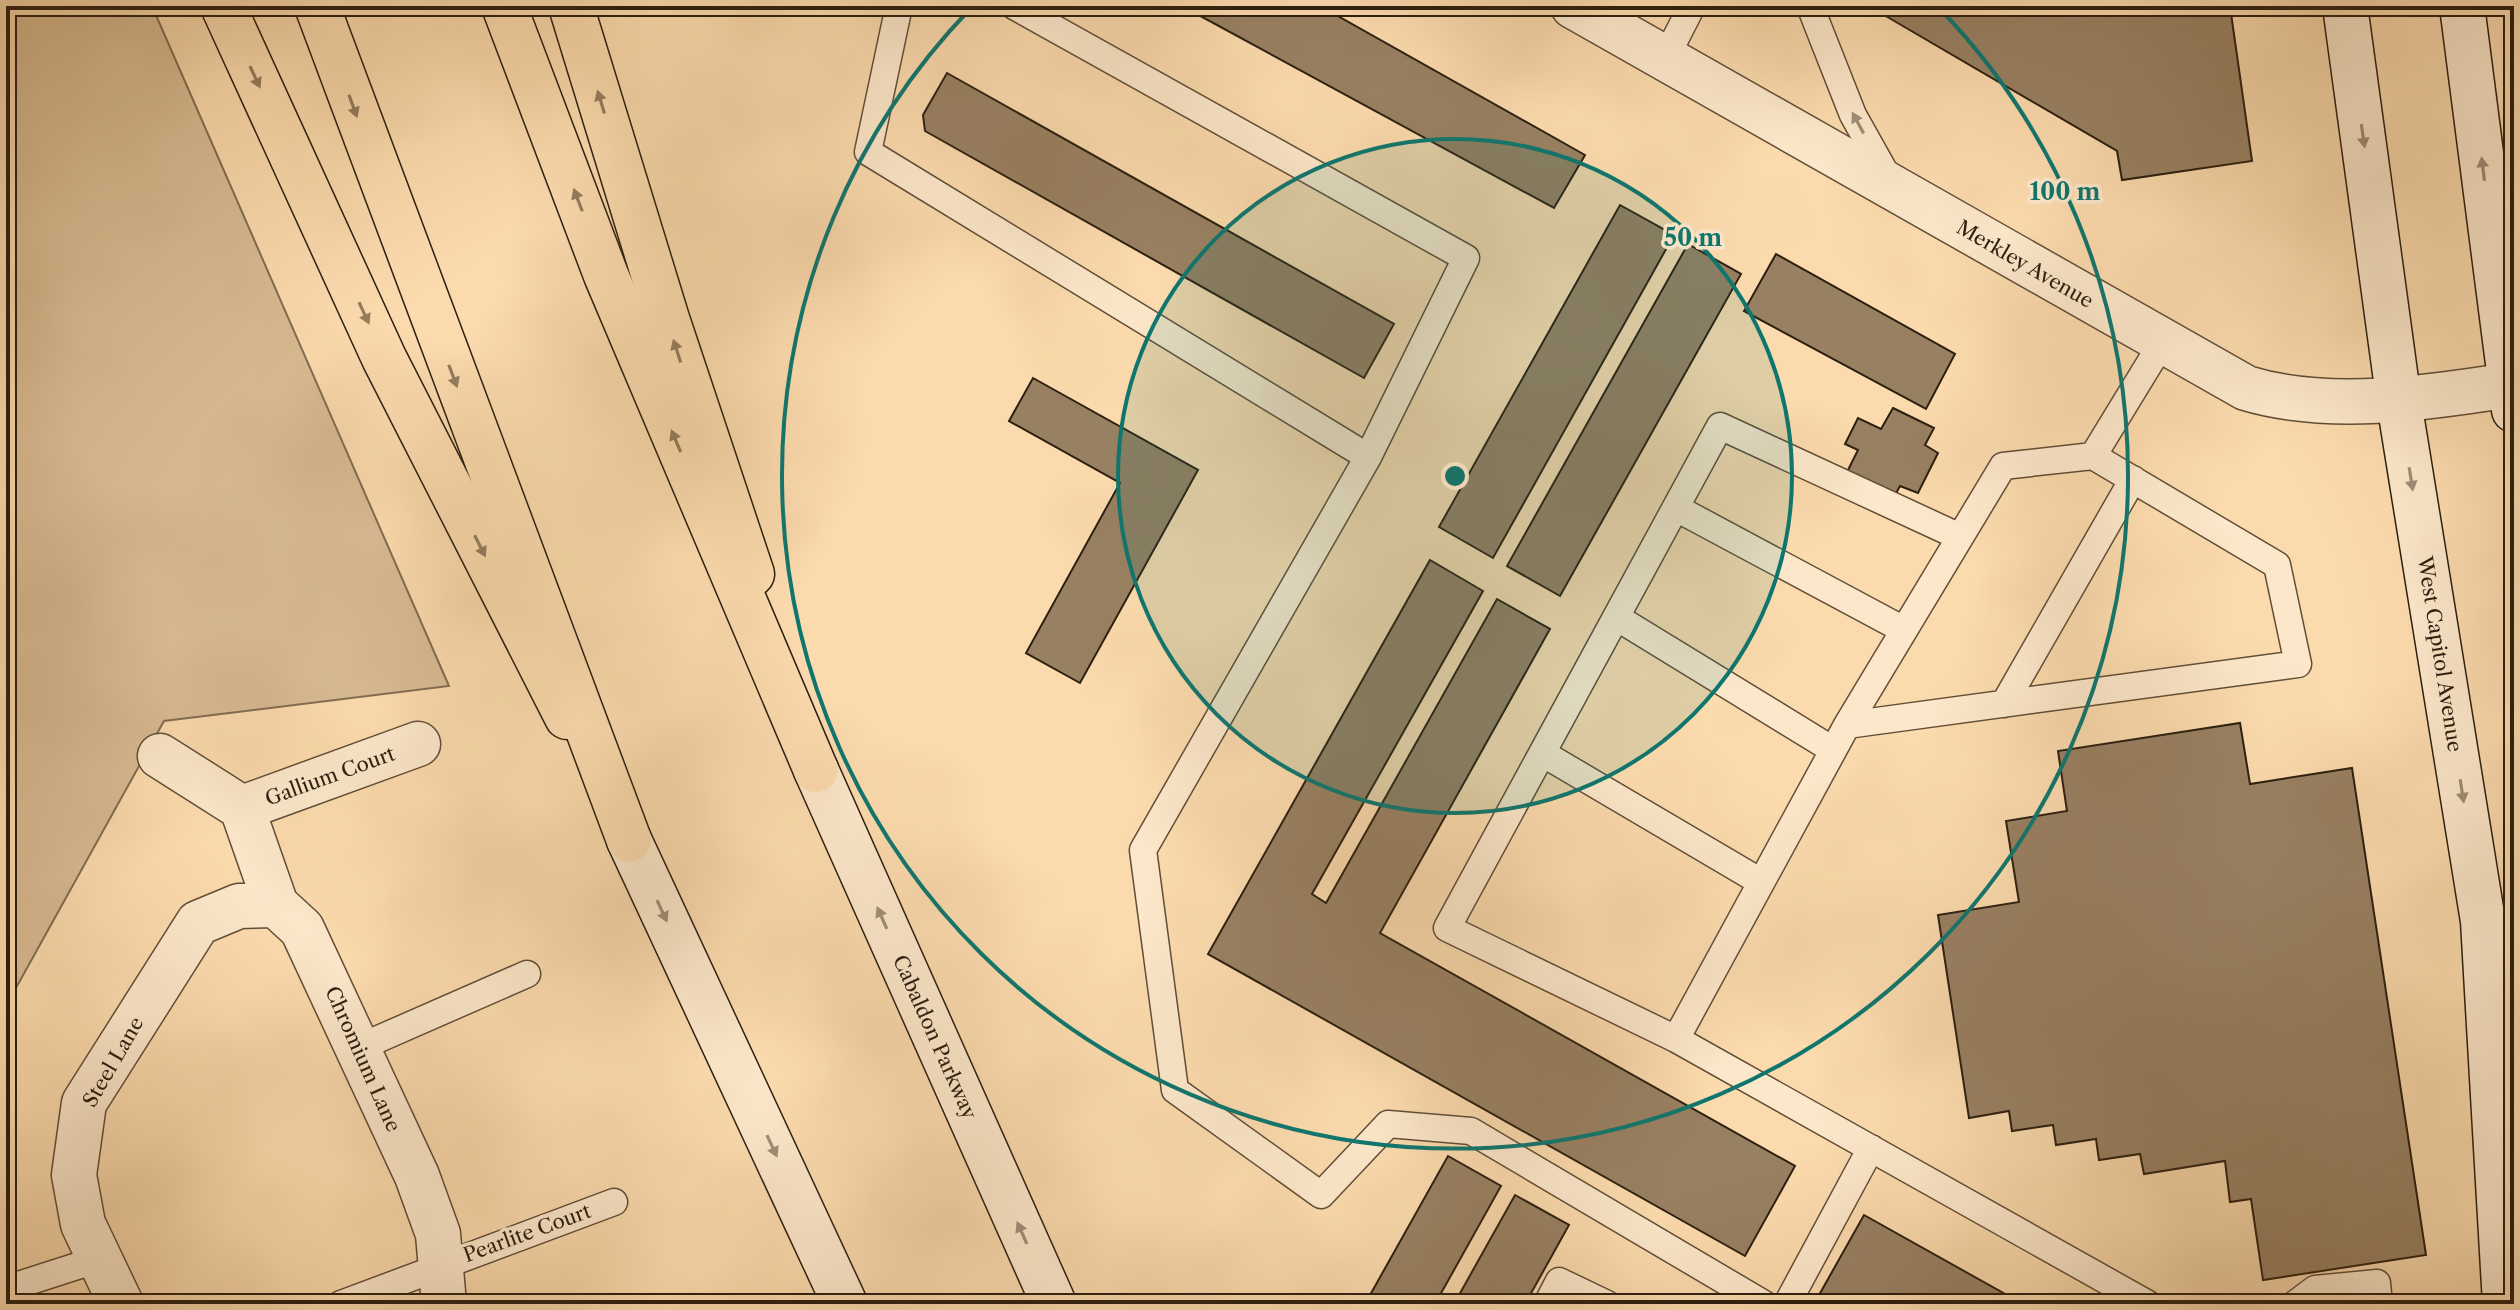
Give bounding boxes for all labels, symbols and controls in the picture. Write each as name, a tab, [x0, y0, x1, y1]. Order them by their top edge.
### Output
one-way arrow	[249, 65, 262, 89]
one-way arrow	[594, 90, 607, 114]
one-way arrow	[347, 94, 360, 118]
one-way arrow	[1851, 111, 1864, 134]
one-way arrow	[2357, 124, 2370, 149]
one-way arrow	[2476, 156, 2489, 181]
text: 100 m	[2029, 177, 2101, 206]
one-way arrow	[571, 188, 584, 212]
street label: Merkley Avenue	[1952, 215, 2098, 313]
text: 50 m	[1664, 223, 1722, 252]
one-way arrow	[357, 301, 371, 325]
one-way arrow	[671, 338, 683, 362]
one-way arrow	[447, 364, 460, 388]
one-way arrow	[670, 429, 683, 453]
centre of rings	[1441, 462, 1469, 490]
one-way arrow	[2406, 467, 2418, 492]
one-way arrow	[473, 534, 486, 557]
street label: West Capitol Avenue	[2413, 554, 2467, 753]
street label: Gallium Court	[262, 741, 398, 811]
one-way arrow	[2456, 779, 2469, 804]
one-way arrow	[655, 899, 669, 922]
one-way arrow	[876, 907, 889, 930]
street label: Cabaldon Parkway	[888, 951, 982, 1124]
street label: Chromium Lane	[320, 983, 406, 1135]
street label: Steel Lane	[78, 1013, 148, 1111]
one-way arrow	[765, 1135, 779, 1158]
street label: Pearlite Court	[460, 1199, 594, 1267]
one-way arrow	[1015, 1221, 1029, 1245]

